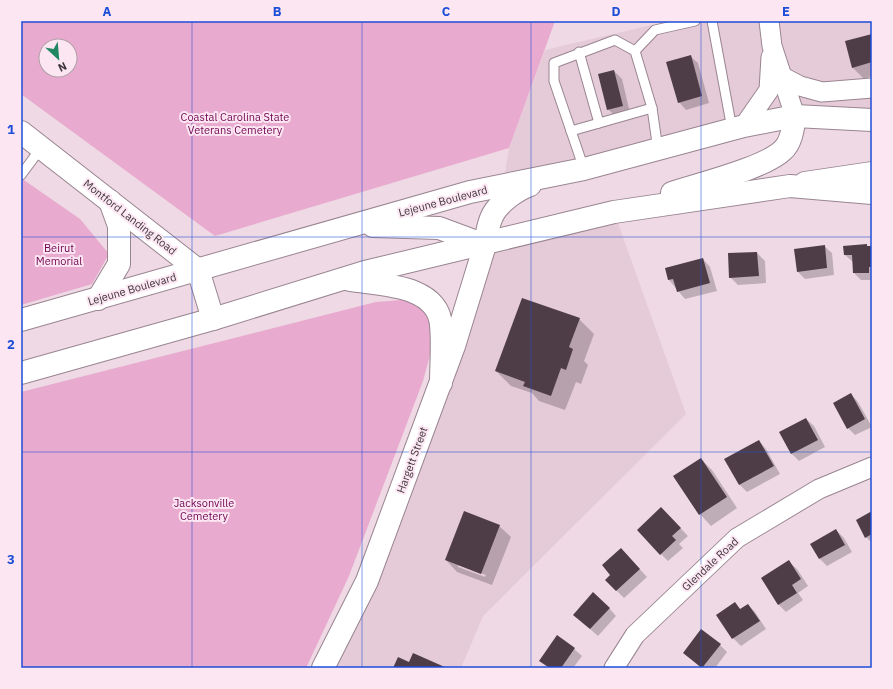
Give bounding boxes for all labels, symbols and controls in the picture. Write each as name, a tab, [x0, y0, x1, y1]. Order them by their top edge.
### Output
text: A	[103, 3, 112, 20]
text: B	[273, 3, 282, 20]
text: C	[442, 3, 451, 20]
text: D	[611, 3, 621, 20]
text: E	[782, 3, 790, 20]
north arrow	[38, 38, 78, 78]
text: N	[56, 59, 69, 75]
park label: Coastal Carolina State Veterans Cemetery	[181, 110, 289, 137]
text: 1	[7, 121, 15, 138]
street label: Montford Landing Road	[81, 176, 179, 258]
street label: Lejeune Boulevard	[397, 182, 489, 220]
park label: Beirut Memorial	[36, 241, 82, 268]
street label: Lejeune Boulevard	[86, 270, 178, 308]
text: 2	[7, 336, 15, 353]
street label: Hargett Street	[394, 425, 431, 495]
park label: Jacksonville Cemetery	[174, 496, 234, 523]
street label: Glendale Road	[679, 534, 741, 594]
text: 3	[7, 551, 15, 568]

